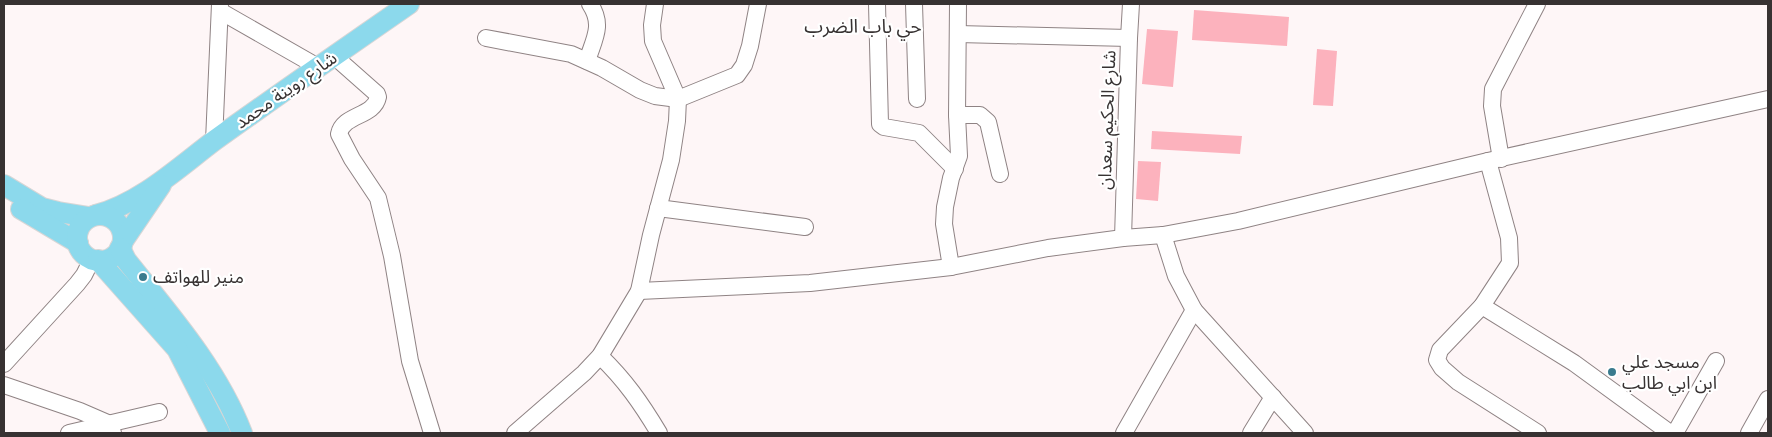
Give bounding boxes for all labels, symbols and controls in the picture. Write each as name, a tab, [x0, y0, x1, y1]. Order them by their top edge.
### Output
district label: حي باب الضرب	[804, 16, 922, 41]
street label: شارع روينة محمد	[231, 47, 343, 136]
street label: شارع الحكيم سعدان	[1094, 50, 1123, 190]
place label: منير للهواتف	[153, 266, 244, 288]
marker: منير للهواتف	[137, 271, 149, 283]
place label: مسجد علي ابن ابي طالب	[1622, 351, 1717, 396]
marker: مسجد علي ابن ابي طالب	[1606, 366, 1618, 378]

